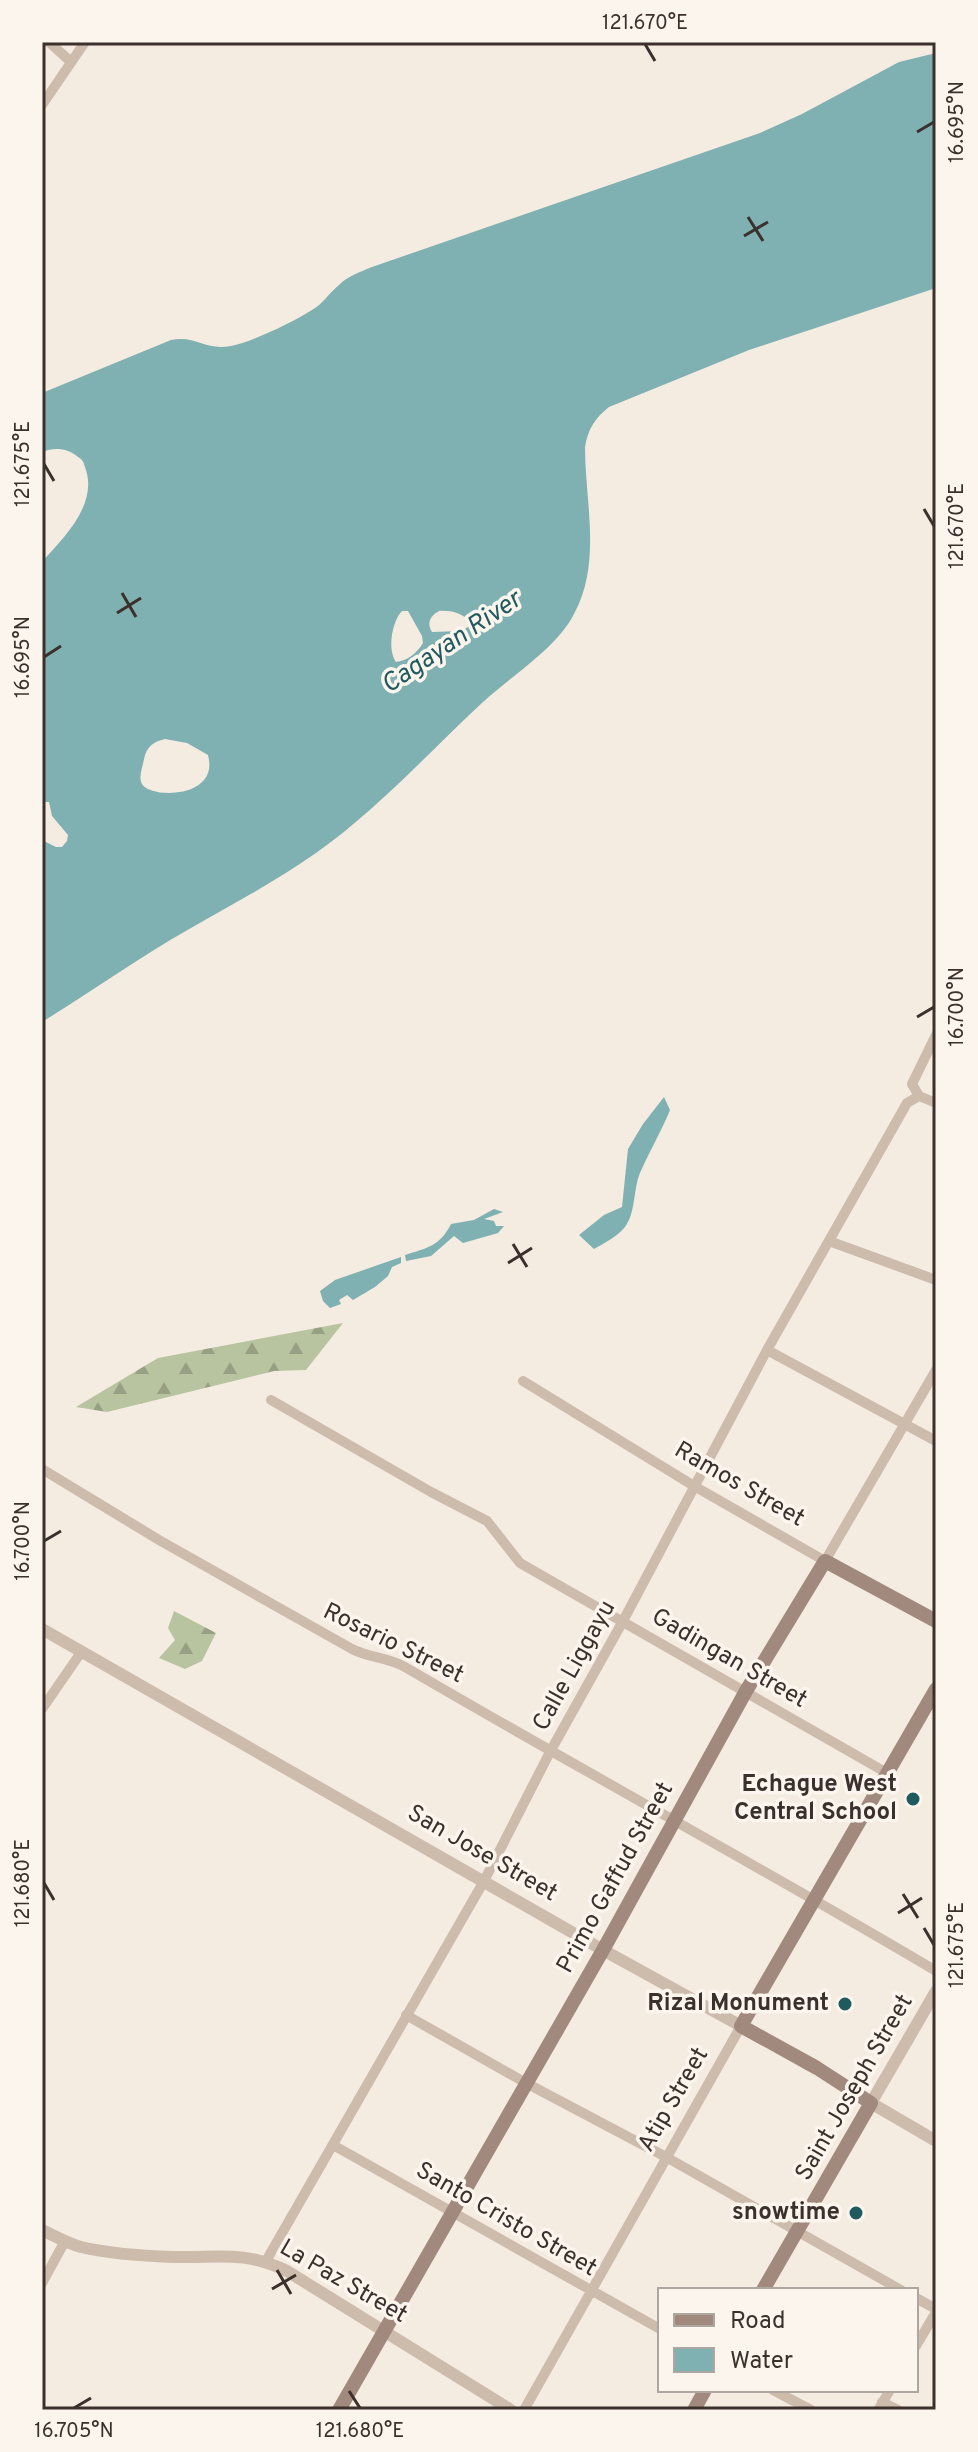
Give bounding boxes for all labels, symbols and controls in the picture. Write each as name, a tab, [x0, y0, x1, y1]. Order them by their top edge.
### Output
text: 121.670°E	[602, 11, 688, 37]
text: 16.695°N	[945, 81, 971, 163]
text: 121.675°E	[11, 421, 37, 507]
text: 121.670°E	[945, 483, 971, 569]
water label: Cagayan River	[376, 583, 530, 702]
text: 16.695°N	[11, 616, 37, 698]
text: 16.700°N	[945, 967, 971, 1047]
street label: Ramos Street	[669, 1436, 809, 1534]
text: 16.700°N	[11, 1501, 37, 1581]
street label: Calle Liggayu	[527, 1595, 623, 1737]
street label: Rosario Street	[318, 1597, 468, 1691]
street label: Gadingan Street	[646, 1602, 812, 1716]
place label: Echague West Central School	[734, 1770, 897, 1828]
street label: Primo Gaffud Street	[551, 1777, 681, 1979]
marker: Echague West Central School	[904, 1790, 922, 1808]
street label: San Jose Street	[402, 1799, 562, 1909]
text: 121.680°E	[11, 1839, 37, 1927]
text: 121.675°E	[945, 1902, 971, 1988]
place label: Rizal Monument	[647, 1989, 829, 2019]
street label: Saint Joseph Street	[789, 1989, 921, 2187]
marker: Rizal Monument	[836, 1995, 854, 2013]
street label: Atip Street	[632, 2042, 716, 2158]
street label: Santo Cristo Street	[410, 2156, 602, 2284]
place label: snowtime	[732, 2198, 840, 2228]
marker: snowtime	[847, 2204, 865, 2222]
street label: La Paz Street	[274, 2233, 412, 2331]
legend	[658, 2288, 918, 2392]
text: Road	[730, 2307, 786, 2337]
text: Water	[730, 2347, 793, 2377]
text: 16.705°N	[34, 2419, 114, 2445]
text: 121.680°E	[316, 2419, 404, 2445]

